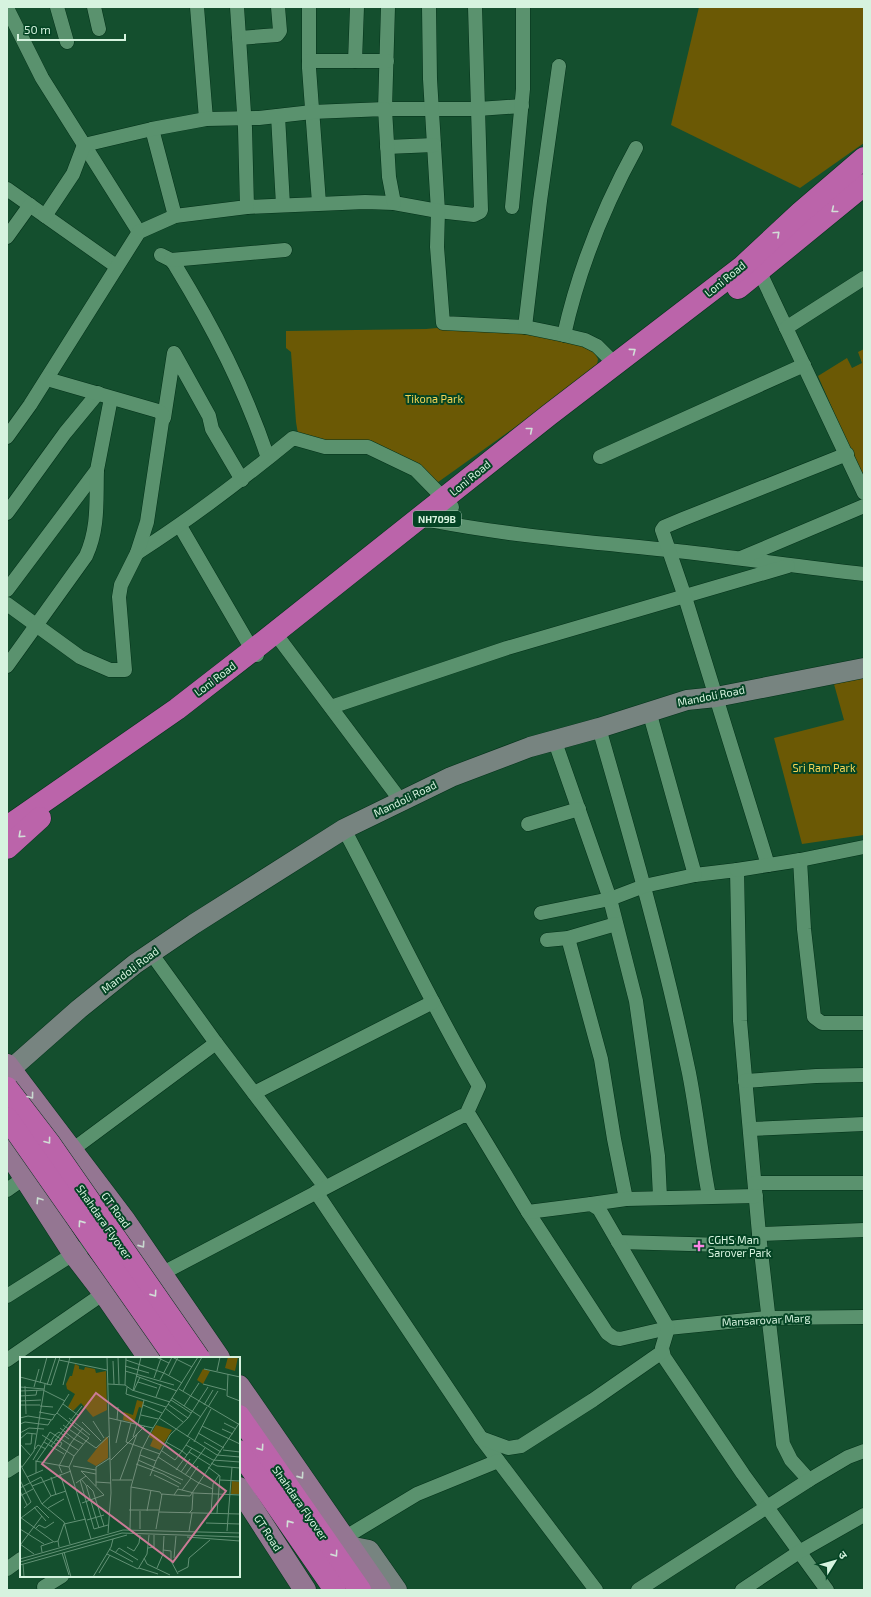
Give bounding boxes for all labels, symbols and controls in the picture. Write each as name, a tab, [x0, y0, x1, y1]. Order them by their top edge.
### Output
scale bar	[18, 16, 125, 42]
text: 50 m	[24, 22, 51, 36]
one-way arrow	[831, 206, 839, 213]
one-way arrow	[772, 231, 780, 239]
street label: Loni Road	[702, 258, 748, 299]
one-way arrow	[628, 349, 635, 356]
park label: Tikona Park	[405, 392, 463, 405]
one-way arrow	[525, 428, 533, 435]
street label: Loni Road	[447, 457, 493, 498]
road number: NH709B	[413, 511, 461, 527]
street label: Loni Road	[191, 659, 238, 698]
street label: Mandoli Road	[676, 683, 746, 708]
park label: Sri Ram Park	[792, 761, 856, 774]
street label: Mandoli Road	[371, 778, 438, 819]
one-way arrow	[18, 831, 26, 838]
street label: Mandoli Road	[98, 944, 161, 995]
one-way arrow	[26, 1092, 34, 1099]
one-way arrow	[43, 1137, 50, 1144]
street label: Shahdara Flyover	[74, 1182, 135, 1262]
street label: GT Road	[99, 1189, 134, 1230]
one-way arrow	[36, 1197, 43, 1204]
one-way arrow	[79, 1220, 86, 1227]
place label: CGHS Man Sarover Park	[708, 1233, 772, 1259]
marker: CGHS Man Sarover Park	[693, 1240, 705, 1252]
one-way arrow	[137, 1241, 144, 1248]
one-way arrow	[149, 1289, 156, 1296]
street label: Mansarovar Marg	[721, 1311, 811, 1328]
inset map	[20, 1357, 240, 1577]
one-way arrow	[256, 1443, 263, 1450]
street label: Shahdara Flyover	[270, 1463, 331, 1543]
one-way arrow	[296, 1472, 304, 1479]
street label: GT Road	[252, 1512, 285, 1553]
one-way arrow	[286, 1520, 294, 1527]
north arrow	[815, 1541, 855, 1581]
text: उ	[836, 1548, 851, 1562]
one-way arrow	[330, 1550, 337, 1557]

